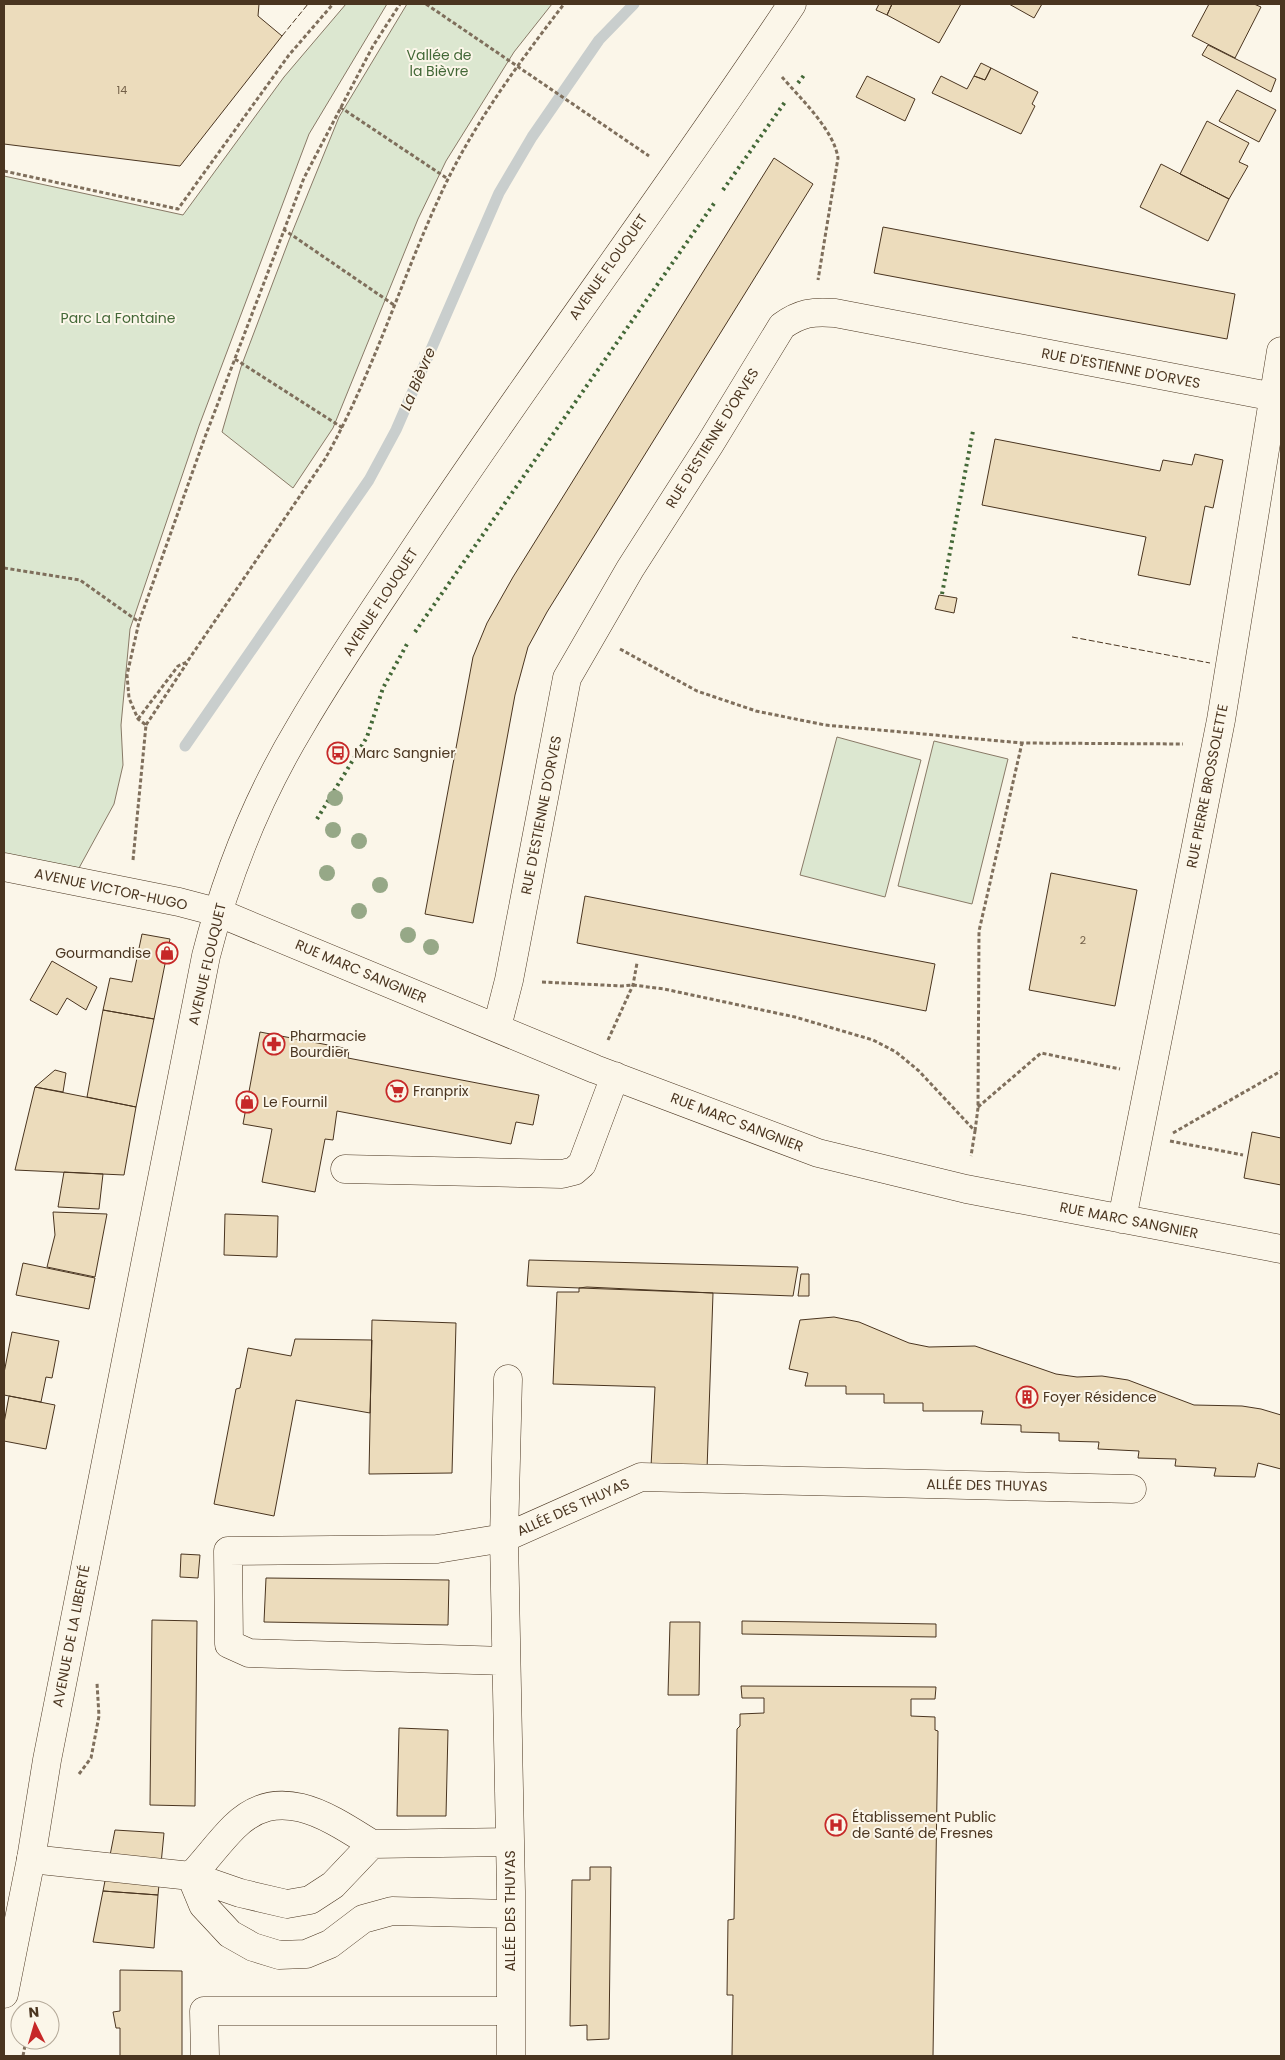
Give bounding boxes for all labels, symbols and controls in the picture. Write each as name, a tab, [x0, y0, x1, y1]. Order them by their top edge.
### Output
park label: Vallée de la Bièvre	[406, 45, 472, 81]
house number: 14	[117, 82, 127, 98]
street label: AVENUE FLOUQUET	[564, 210, 652, 324]
park label: Parc La Fontaine	[61, 308, 176, 328]
street label: RUE D'ESTIENNE D'ORVES	[1040, 343, 1202, 393]
water label: La Bièvre	[395, 344, 440, 414]
street label: RUE D'ESTIENNE D'ORVES	[661, 364, 763, 512]
street label: AVENUE FLOUQUET	[338, 544, 423, 660]
street label: RUE PIERRE BROSSOLETTE	[1181, 702, 1233, 870]
street label: RUE D'ESTIENNE D'ORVES	[516, 734, 566, 896]
bus stop icon: Marc Sangnier	[326, 741, 350, 765]
place label: Marc Sangnier	[354, 743, 455, 763]
street label: AVENUE VICTOR-HUGO	[33, 863, 189, 915]
street label: AVENUE FLOUQUET	[183, 900, 231, 1027]
house number: 2	[1080, 932, 1086, 948]
street label: RUE MARC SANGNIER	[292, 934, 430, 1008]
shop icon: Gourmandise	[155, 941, 179, 965]
place label: Gourmandise	[55, 943, 151, 963]
place label: Pharmacie Bourdier	[290, 1026, 367, 1062]
pharmacy icon: Pharmacie Bourdier	[262, 1032, 286, 1056]
supermarket icon: Franprix	[385, 1079, 409, 1103]
place label: Franprix	[413, 1081, 469, 1101]
street label: RUE MARC SANGNIER	[668, 1087, 806, 1157]
shop icon: Le Fournil	[235, 1090, 259, 1114]
place label: Le Fournil	[263, 1092, 328, 1112]
street label: RUE MARC SANGNIER	[1058, 1197, 1200, 1243]
building icon: Foyer Résidence	[1015, 1385, 1039, 1409]
place label: Foyer Résidence	[1043, 1387, 1157, 1407]
street label: ALLÉE DES THUYAS	[514, 1473, 632, 1541]
street label: ALLÉE DES THUYAS	[926, 1474, 1048, 1496]
street label: AVENUE DE LA LIBERTÉ	[47, 1563, 95, 1709]
place label: Établissement Public de Santé de Fresnes	[852, 1807, 996, 1843]
hospital icon: Établissement Public de Santé de Fresnes	[824, 1813, 848, 1837]
street label: ALLÉE DES THUYAS	[500, 1850, 520, 1972]
north arrow	[10, 2000, 60, 2050]
text: N	[28, 2002, 40, 2022]

